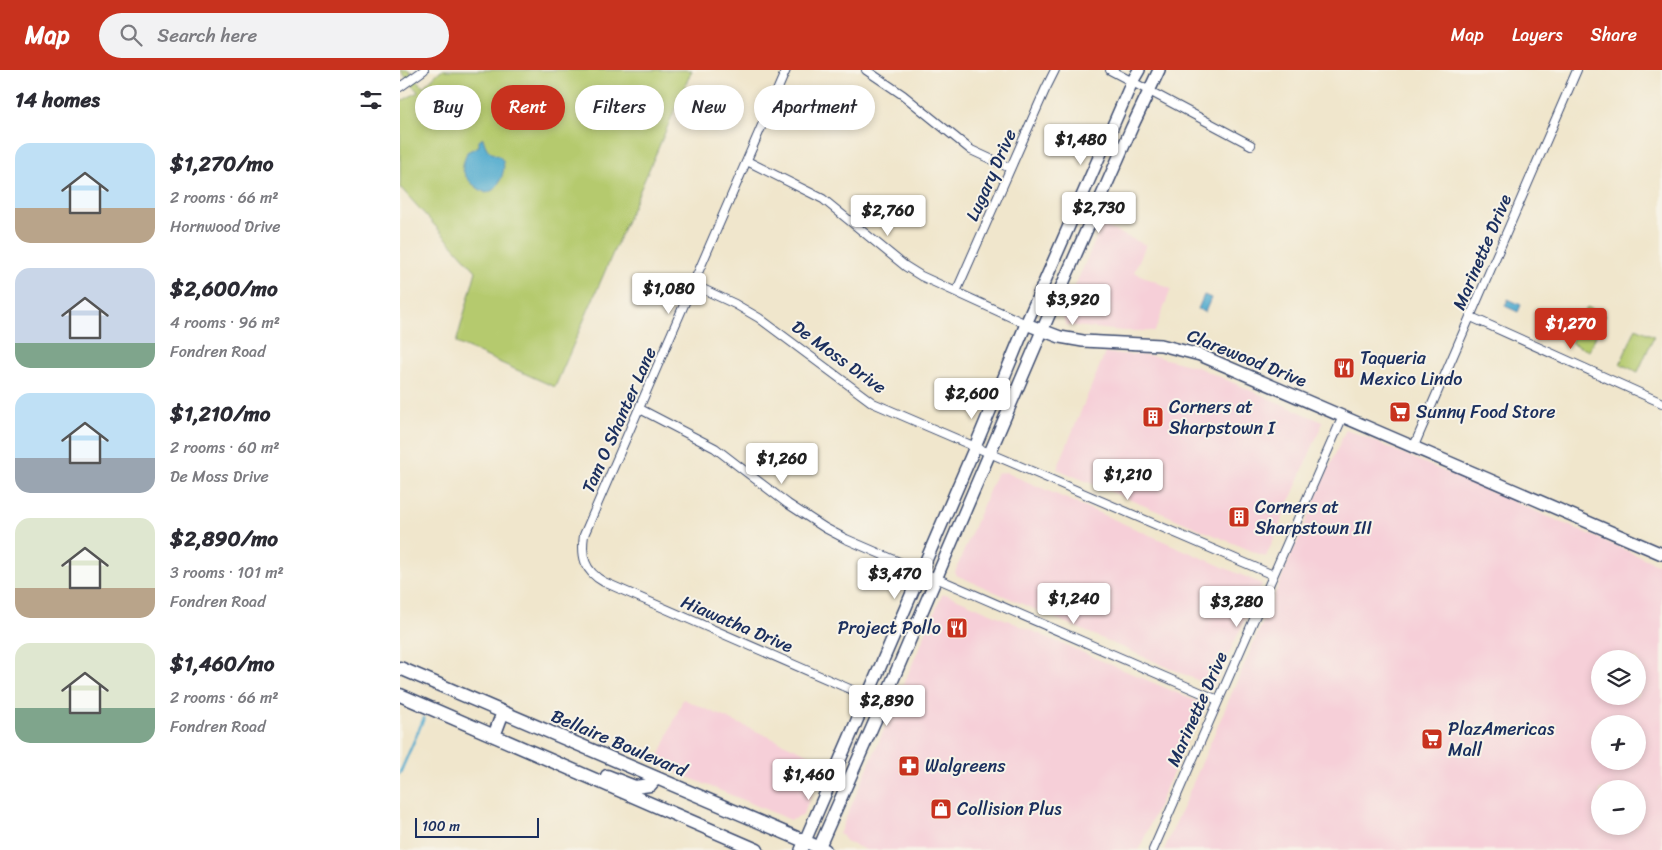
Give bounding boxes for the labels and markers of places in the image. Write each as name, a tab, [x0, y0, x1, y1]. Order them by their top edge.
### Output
pin: $1,480	[1040, 124, 1122, 166]
pin: $2,730	[1058, 191, 1140, 234]
pin: $2,760	[847, 194, 929, 237]
pin: $1,080	[628, 272, 710, 315]
pin: $3,920	[1032, 284, 1114, 326]
pin: $1,270	[1530, 308, 1612, 350]
place label: Taqueria Mexico Lindo	[1360, 342, 1462, 395]
restaurant icon: Taqueria Mexico Lindo	[1332, 356, 1356, 380]
pin: $2,600	[931, 378, 1013, 420]
place label: Corners at Sharpstown I	[1169, 391, 1277, 444]
place label: Sunny Food Store	[1416, 396, 1556, 428]
supermarket icon: Sunny Food Store	[1388, 400, 1412, 424]
building icon: Corners at Sharpstown I	[1141, 405, 1165, 429]
pin: $1,260	[741, 442, 823, 485]
pin: $1,210	[1087, 458, 1169, 501]
place label: Corners at Sharpstown III	[1255, 491, 1372, 544]
building icon: Corners at Sharpstown III	[1227, 505, 1251, 529]
pin: $3,470	[854, 558, 936, 600]
pin: $1,240	[1033, 582, 1115, 625]
pin: $3,280	[1196, 586, 1278, 628]
place label: Project Pollo	[838, 612, 941, 644]
restaurant icon: Project Pollo	[945, 616, 969, 640]
pin: $2,890	[846, 684, 928, 727]
place label: PlazAmericas Mall	[1448, 713, 1555, 766]
supermarket icon: PlazAmericas Mall	[1420, 727, 1444, 751]
place label: Walgreens	[925, 750, 1006, 782]
pharmacy icon: Walgreens	[897, 754, 921, 778]
pin: $1,460	[768, 758, 850, 801]
place label: Collision Plus	[957, 793, 1062, 825]
shop icon: Collision Plus	[929, 797, 953, 821]

